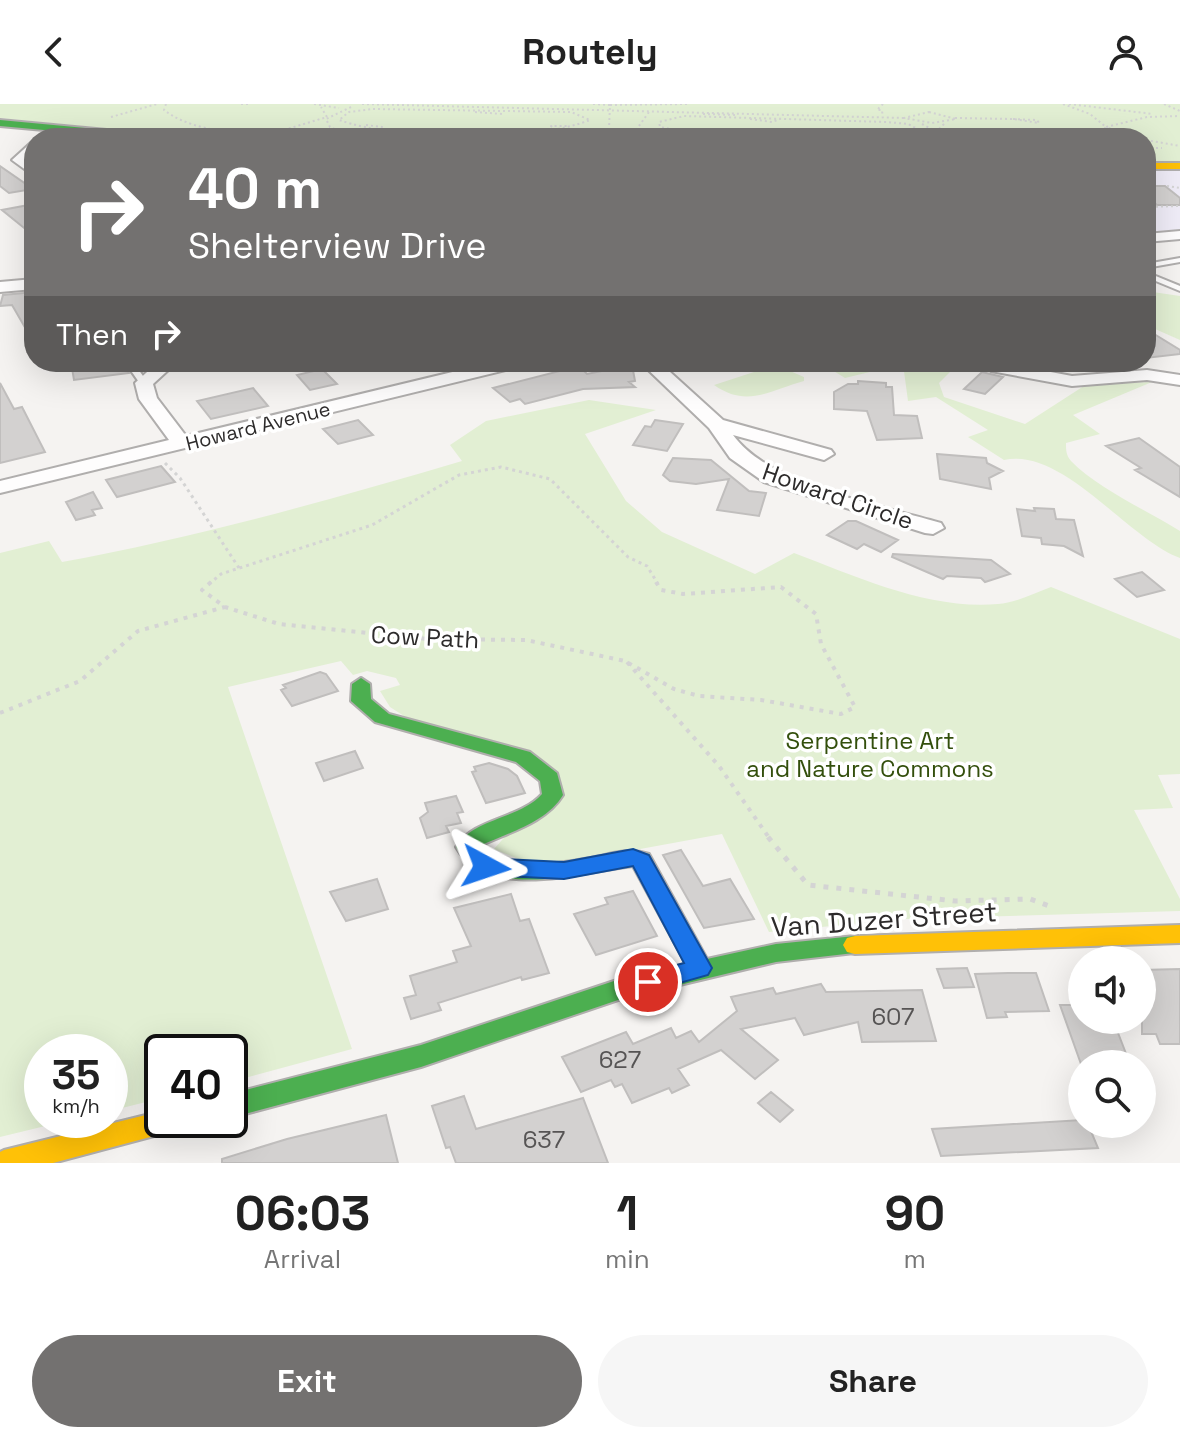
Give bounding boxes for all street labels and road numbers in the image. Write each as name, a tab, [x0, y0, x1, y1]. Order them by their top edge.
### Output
street label: Howard Avenue	[183, 395, 333, 457]
street label: Howard Circle	[758, 456, 918, 536]
street label: Cow Path	[370, 619, 480, 655]
street label: Van Duzer Street	[770, 893, 998, 945]

